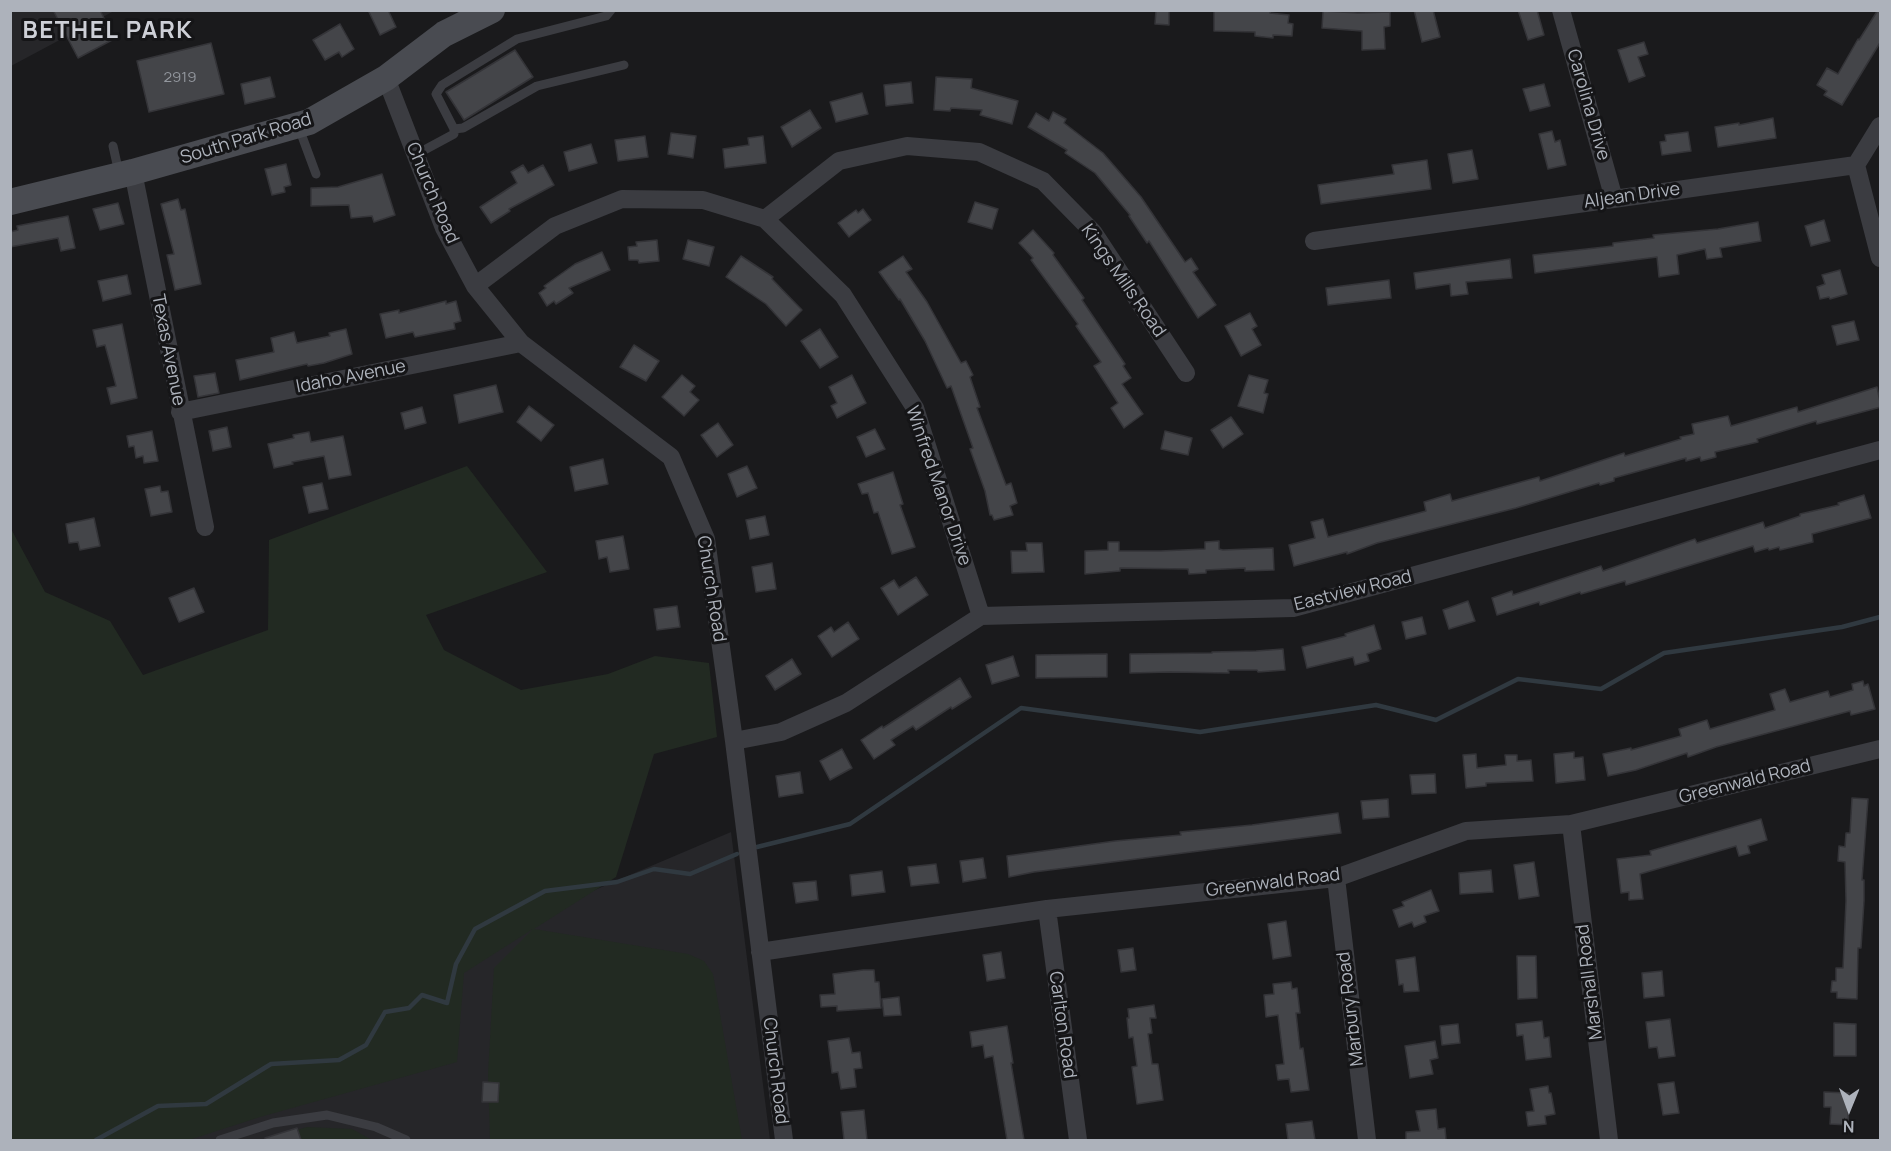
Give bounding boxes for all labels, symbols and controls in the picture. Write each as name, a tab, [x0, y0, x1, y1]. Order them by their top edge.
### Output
district label: BETHEL PARK	[23, 17, 193, 45]
street label: Carolina Drive	[1562, 47, 1614, 163]
house number: 2919	[163, 69, 197, 87]
street label: South Park Road	[178, 109, 314, 169]
street label: Church Road	[401, 139, 463, 247]
street label: Aljean Drive	[1583, 179, 1681, 213]
street label: Kings Mills Road	[1076, 220, 1170, 342]
street label: Texas Avenue	[147, 292, 189, 408]
street label: Idaho Avenue	[294, 356, 408, 398]
street label: Winfred Manor Drive	[901, 403, 975, 569]
street label: Church Road	[692, 534, 730, 644]
street label: Eastview Road	[1292, 566, 1414, 616]
street label: Greenwald Road	[1677, 755, 1813, 809]
street label: Greenwald Road	[1205, 864, 1341, 902]
street label: Marshall Road	[1572, 923, 1608, 1041]
street label: Marbury Road	[1333, 951, 1369, 1067]
street label: Carlton Road	[1044, 970, 1080, 1080]
street label: Church Road	[758, 1016, 792, 1126]
north arrow	[1819, 1079, 1879, 1139]
text: N	[1843, 1116, 1855, 1138]

